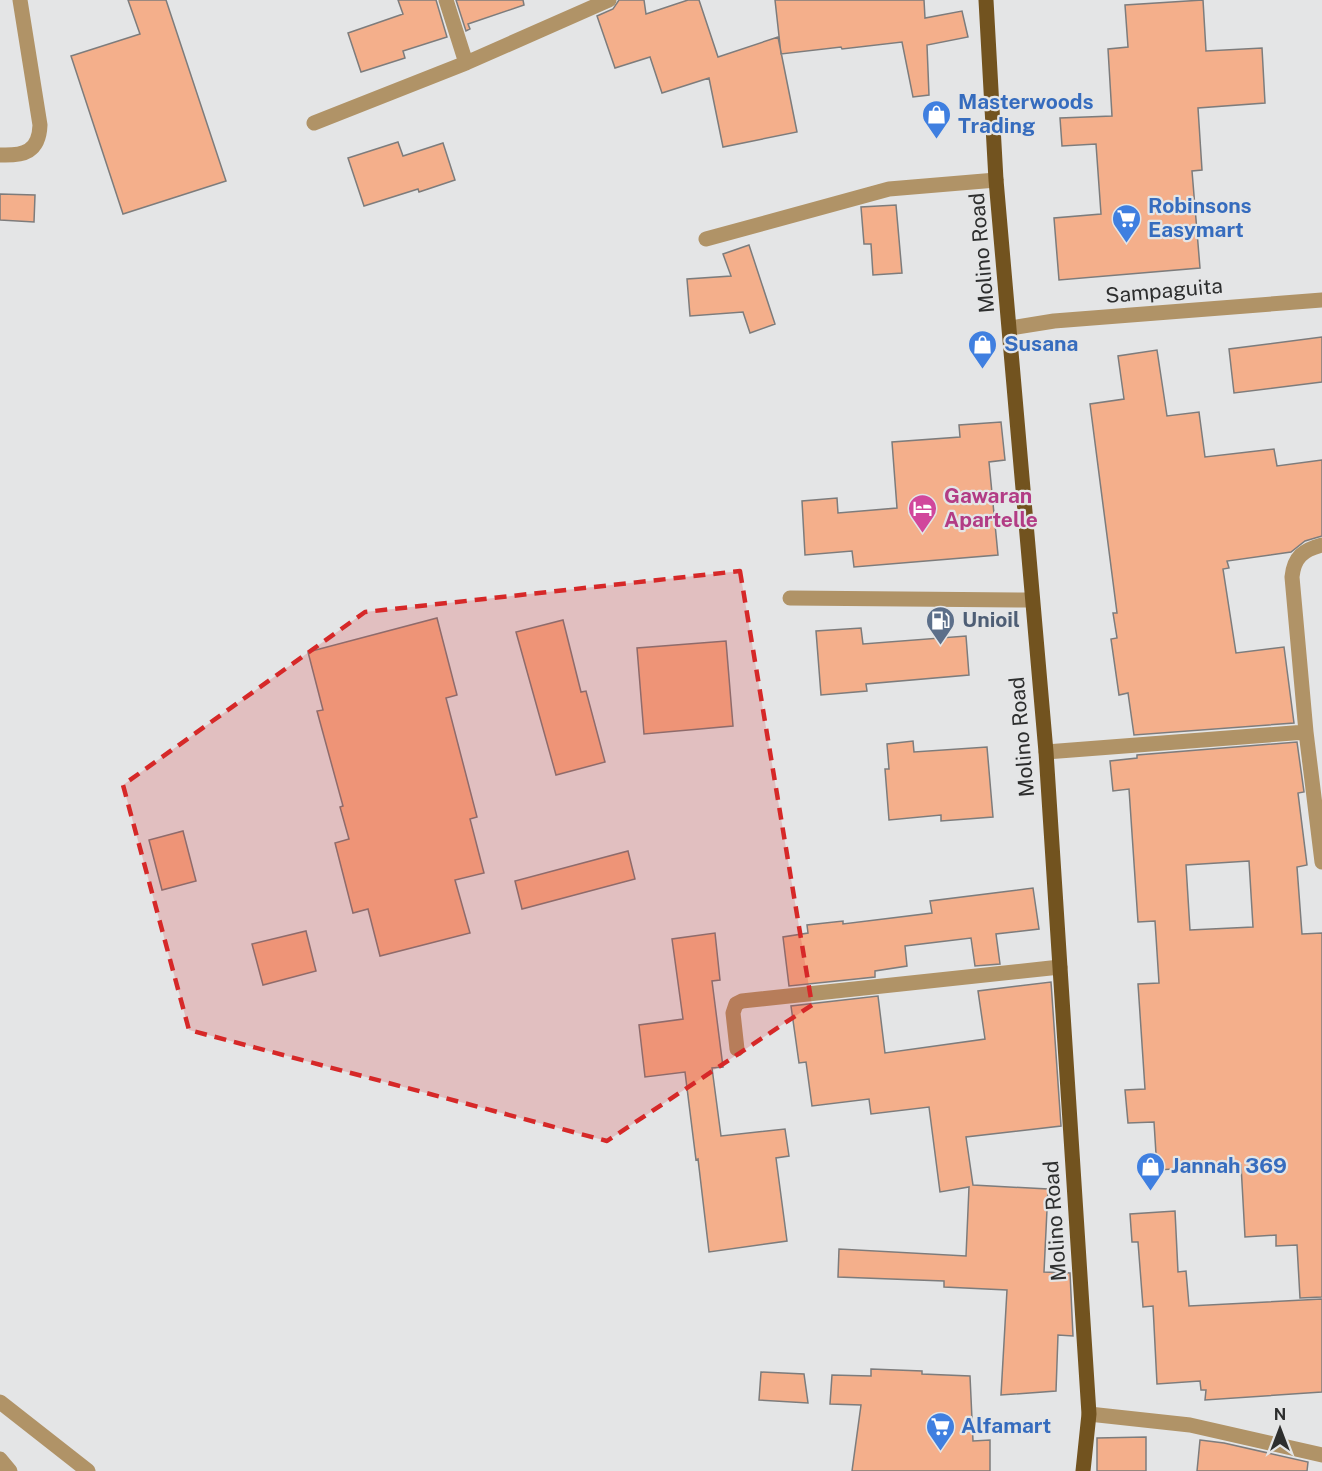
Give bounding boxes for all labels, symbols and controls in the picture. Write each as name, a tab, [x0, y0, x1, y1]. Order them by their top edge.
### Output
place label: Masterwoods Trading	[958, 89, 1094, 138]
shop icon: Masterwoods Trading	[921, 98, 953, 140]
street label: Molino Road	[964, 192, 999, 314]
place label: Robinsons Easymart	[1148, 193, 1252, 242]
supermarket icon: Robinsons Easymart	[1111, 202, 1143, 244]
street label: Sampaguita	[1104, 273, 1224, 308]
shop icon: Susana	[967, 328, 999, 370]
place label: Susana	[1004, 331, 1078, 356]
place label: Gawaran Apartelle	[944, 483, 1038, 532]
hotel icon: Gawaran Apartelle	[907, 492, 939, 534]
fuel station icon: Unioil	[925, 604, 957, 646]
place label: Unioil	[962, 607, 1020, 632]
street label: Molino Road	[1004, 676, 1039, 798]
shop icon: Jannah 369	[1134, 1150, 1166, 1192]
place label: Jannah 369	[1171, 1153, 1287, 1178]
street label: Molino Road	[1038, 1160, 1071, 1282]
north arrow	[1250, 1399, 1310, 1459]
text: N	[1274, 1405, 1286, 1424]
supermarket icon: Alfamart	[924, 1410, 956, 1452]
place label: Alfamart	[961, 1413, 1051, 1438]

